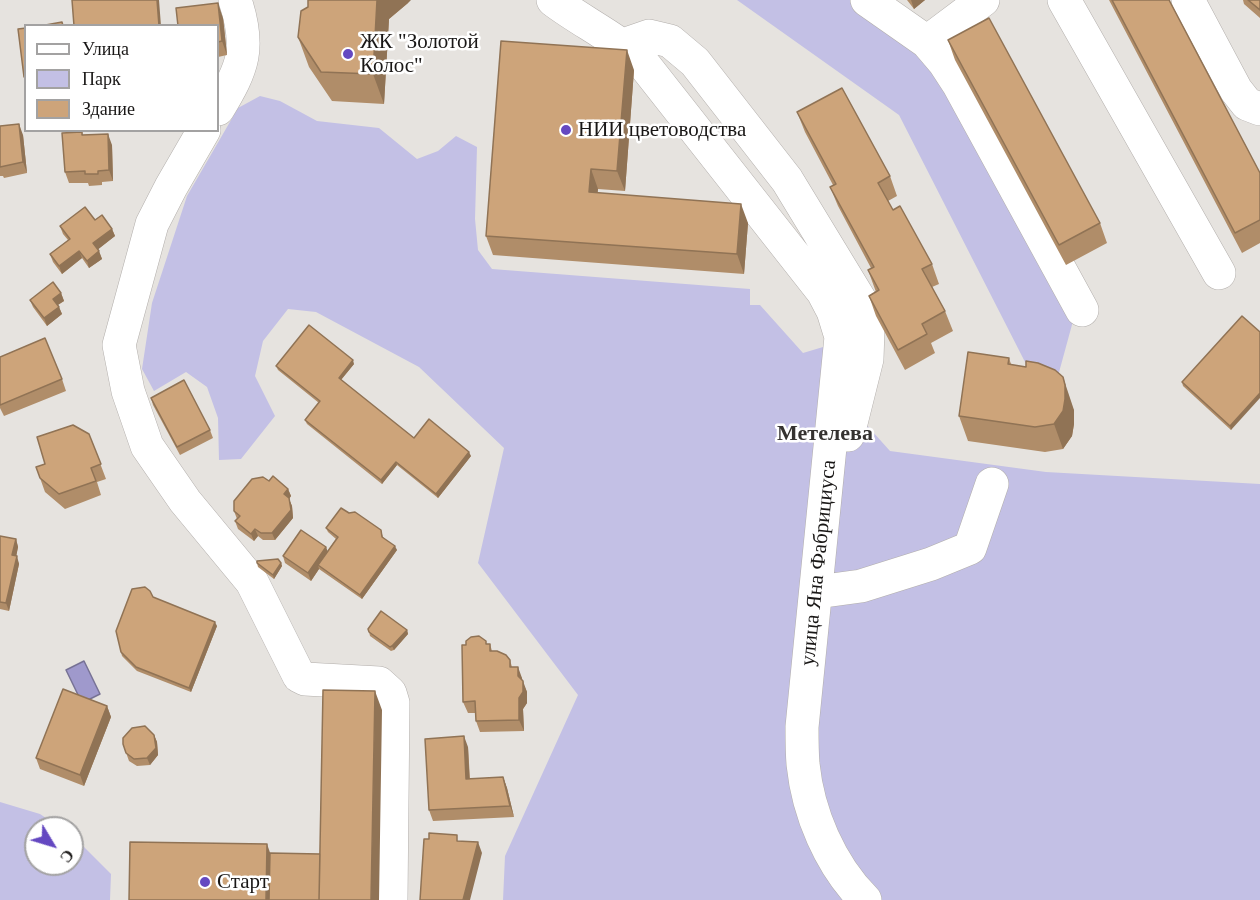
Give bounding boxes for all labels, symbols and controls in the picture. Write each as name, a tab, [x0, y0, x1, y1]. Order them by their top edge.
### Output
legend	[24, 24, 219, 132]
place label: ЖК "Золотой Колос"	[360, 29, 479, 79]
text: Улица	[82, 39, 129, 59]
marker: ЖК "Золотой Колос"	[341, 47, 355, 61]
text: Парк	[82, 69, 121, 89]
text: Здание	[82, 99, 135, 119]
place label: НИИ цветоводства	[578, 117, 746, 143]
marker: НИИ цветоводства	[559, 123, 573, 137]
district label: Метелева	[777, 421, 873, 447]
street label: улица Яна Фабрициуса	[796, 459, 842, 667]
north arrow	[24, 816, 84, 876]
text: С	[57, 846, 77, 866]
place label: Старт	[217, 869, 269, 895]
marker: Старт	[198, 875, 212, 889]

